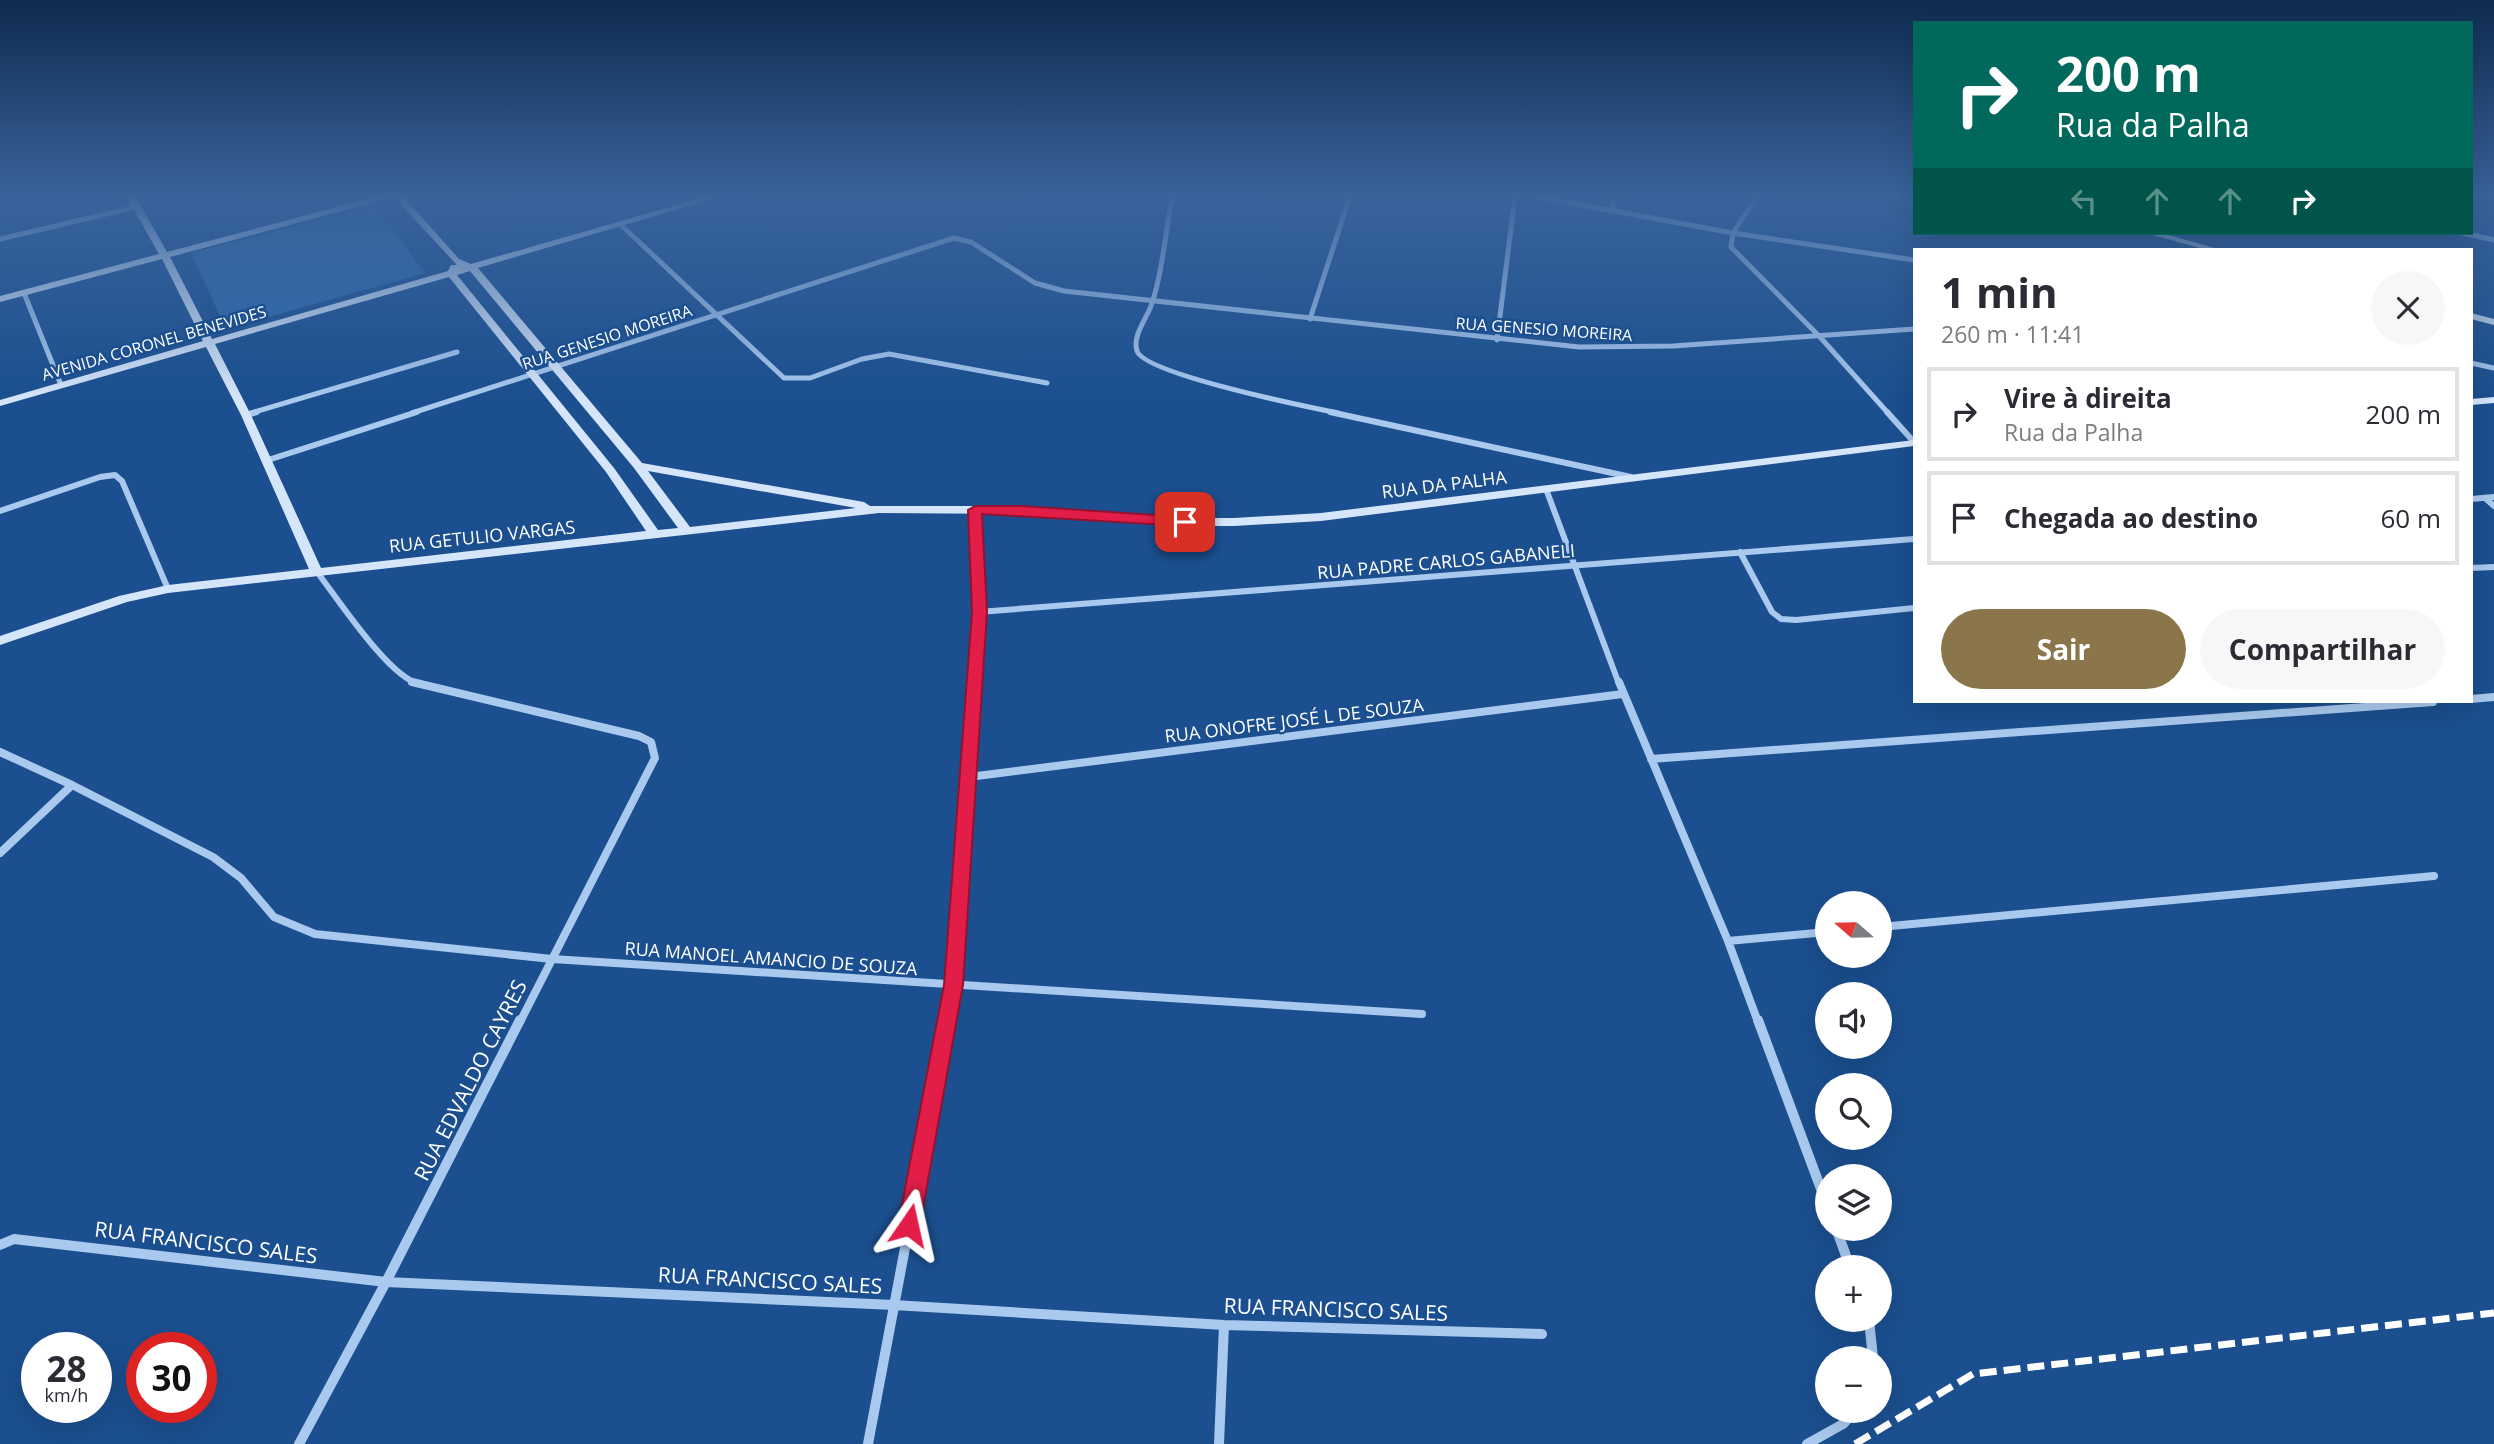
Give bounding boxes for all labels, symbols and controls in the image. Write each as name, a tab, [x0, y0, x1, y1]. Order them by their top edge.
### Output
text: 200 m	[2056, 40, 2201, 106]
icon: right	[1941, 49, 2032, 140]
text: Rua da Palha	[2056, 103, 2250, 146]
icon: left	[2065, 182, 2103, 220]
icon: ahead	[2138, 182, 2176, 220]
icon: ahead	[2211, 182, 2249, 220]
icon: right	[2284, 182, 2322, 220]
text: 1 min	[1941, 263, 2058, 320]
button: close	[2371, 271, 2445, 345]
street label: RUA GENESIO MOREIRA	[519, 299, 695, 375]
street label: AVENIDA CORONEL BENEVIDES	[39, 300, 269, 386]
street label: RUA GENESIO MOREIRA	[1455, 312, 1634, 346]
text: 260 m · 11:41	[1941, 318, 2084, 350]
text: Vire à direita	[2004, 380, 2172, 416]
icon: right	[1945, 395, 1983, 433]
text: 200 m	[2366, 396, 2441, 432]
text: Rua da Palha	[2004, 416, 2143, 448]
street label: RUA DA PALHA	[1380, 464, 1508, 504]
pin	[1155, 492, 1215, 552]
icon: arrive	[1945, 499, 1983, 537]
text: Chegada ao destino	[2004, 500, 2258, 536]
text: 60 m	[2380, 500, 2441, 536]
icon: arrive	[1166, 503, 1204, 541]
street label: RUA GETULIO VARGAS	[388, 514, 576, 558]
street label: RUA PADRE CARLOS GABANELI	[1316, 538, 1576, 584]
button: Sair	[1941, 609, 2186, 689]
button: Compartilhar	[2200, 609, 2445, 689]
street label: RUA ONOFRE JOSÉ L DE SOUZA	[1163, 692, 1425, 748]
north arrow	[1815, 891, 1892, 968]
map controls	[1815, 891, 1892, 1423]
street label: RUA MANOEL AMANCIO DE SOUZA	[624, 936, 919, 980]
street label: RUA EDVALDO CAYRES	[407, 975, 533, 1185]
button: sound	[1815, 982, 1892, 1059]
button: search	[1815, 1073, 1892, 1150]
button: layers	[1815, 1164, 1892, 1241]
position arrow	[872, 1188, 946, 1262]
street label: RUA FRANCISCO SALES	[93, 1214, 319, 1270]
button: +	[1815, 1255, 1892, 1332]
street label: RUA FRANCISCO SALES	[657, 1260, 883, 1300]
street label: RUA FRANCISCO SALES	[1223, 1291, 1449, 1327]
speed limit sign: 30	[126, 1332, 217, 1423]
text: 28	[46, 1345, 87, 1392]
button: −	[1815, 1346, 1892, 1423]
text: km/h	[45, 1383, 88, 1407]

